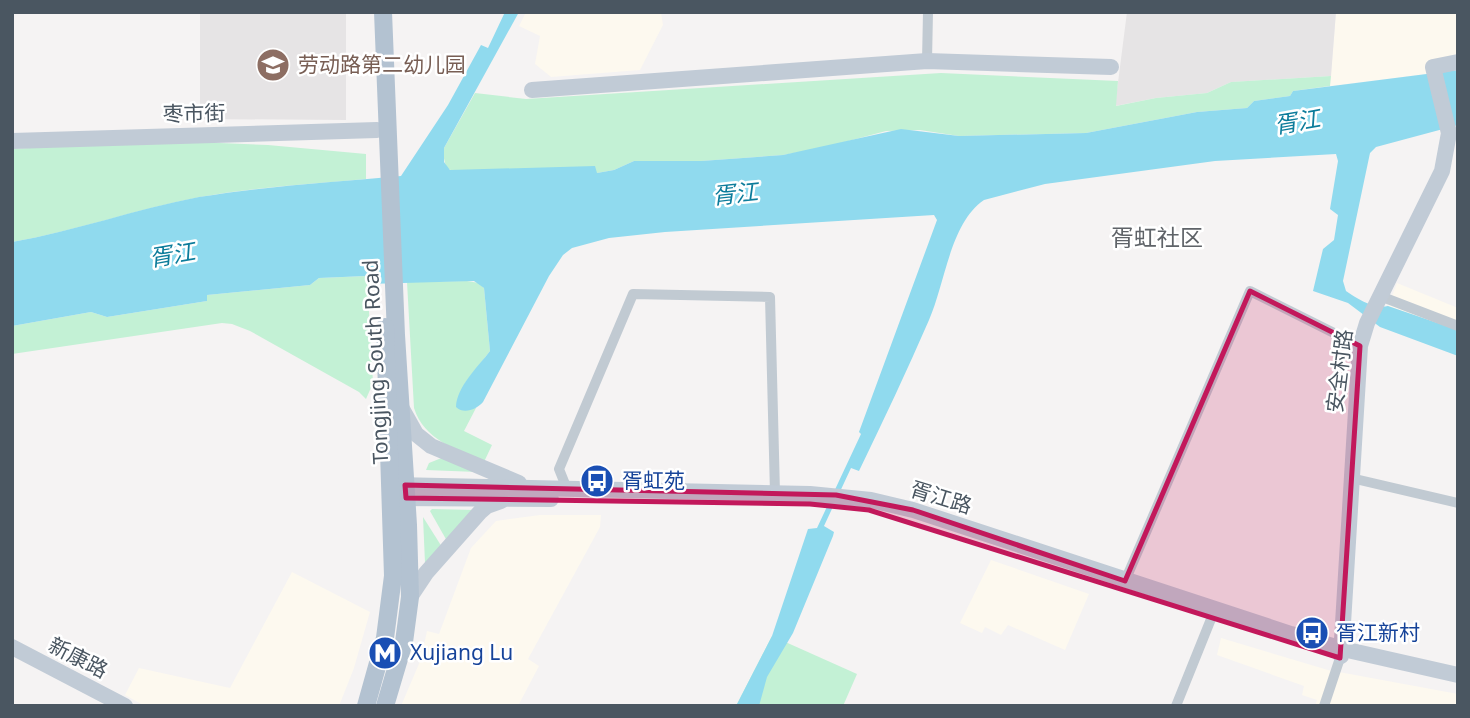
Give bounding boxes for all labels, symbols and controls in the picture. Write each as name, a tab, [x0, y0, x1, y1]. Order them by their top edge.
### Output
school or university icon: 劳动路第二幼儿园	[254, 46, 292, 84]
place label: 劳动路第二幼儿园	[298, 50, 466, 78]
street label: 枣市街	[162, 98, 226, 128]
water label: 胥江	[1271, 101, 1325, 141]
water label: 胥江	[710, 174, 762, 211]
district label: 胥虹社区	[1111, 221, 1203, 253]
water label: 胥江	[146, 234, 200, 274]
street label: Tongjing South Road	[356, 259, 394, 465]
street label: 安全村路	[1320, 327, 1358, 414]
bus stop icon: 胥虹苑	[578, 462, 616, 500]
place label: 胥虹苑	[622, 466, 685, 494]
street label: 胥江路	[907, 474, 976, 520]
bus stop icon: 胥江新村	[1293, 614, 1331, 652]
place label: 胥江新村	[1336, 618, 1420, 646]
street label: 新康路	[44, 630, 113, 684]
metro station icon: Xujiang Lu	[366, 634, 404, 672]
place label: Xujiang Lu	[410, 638, 513, 666]

